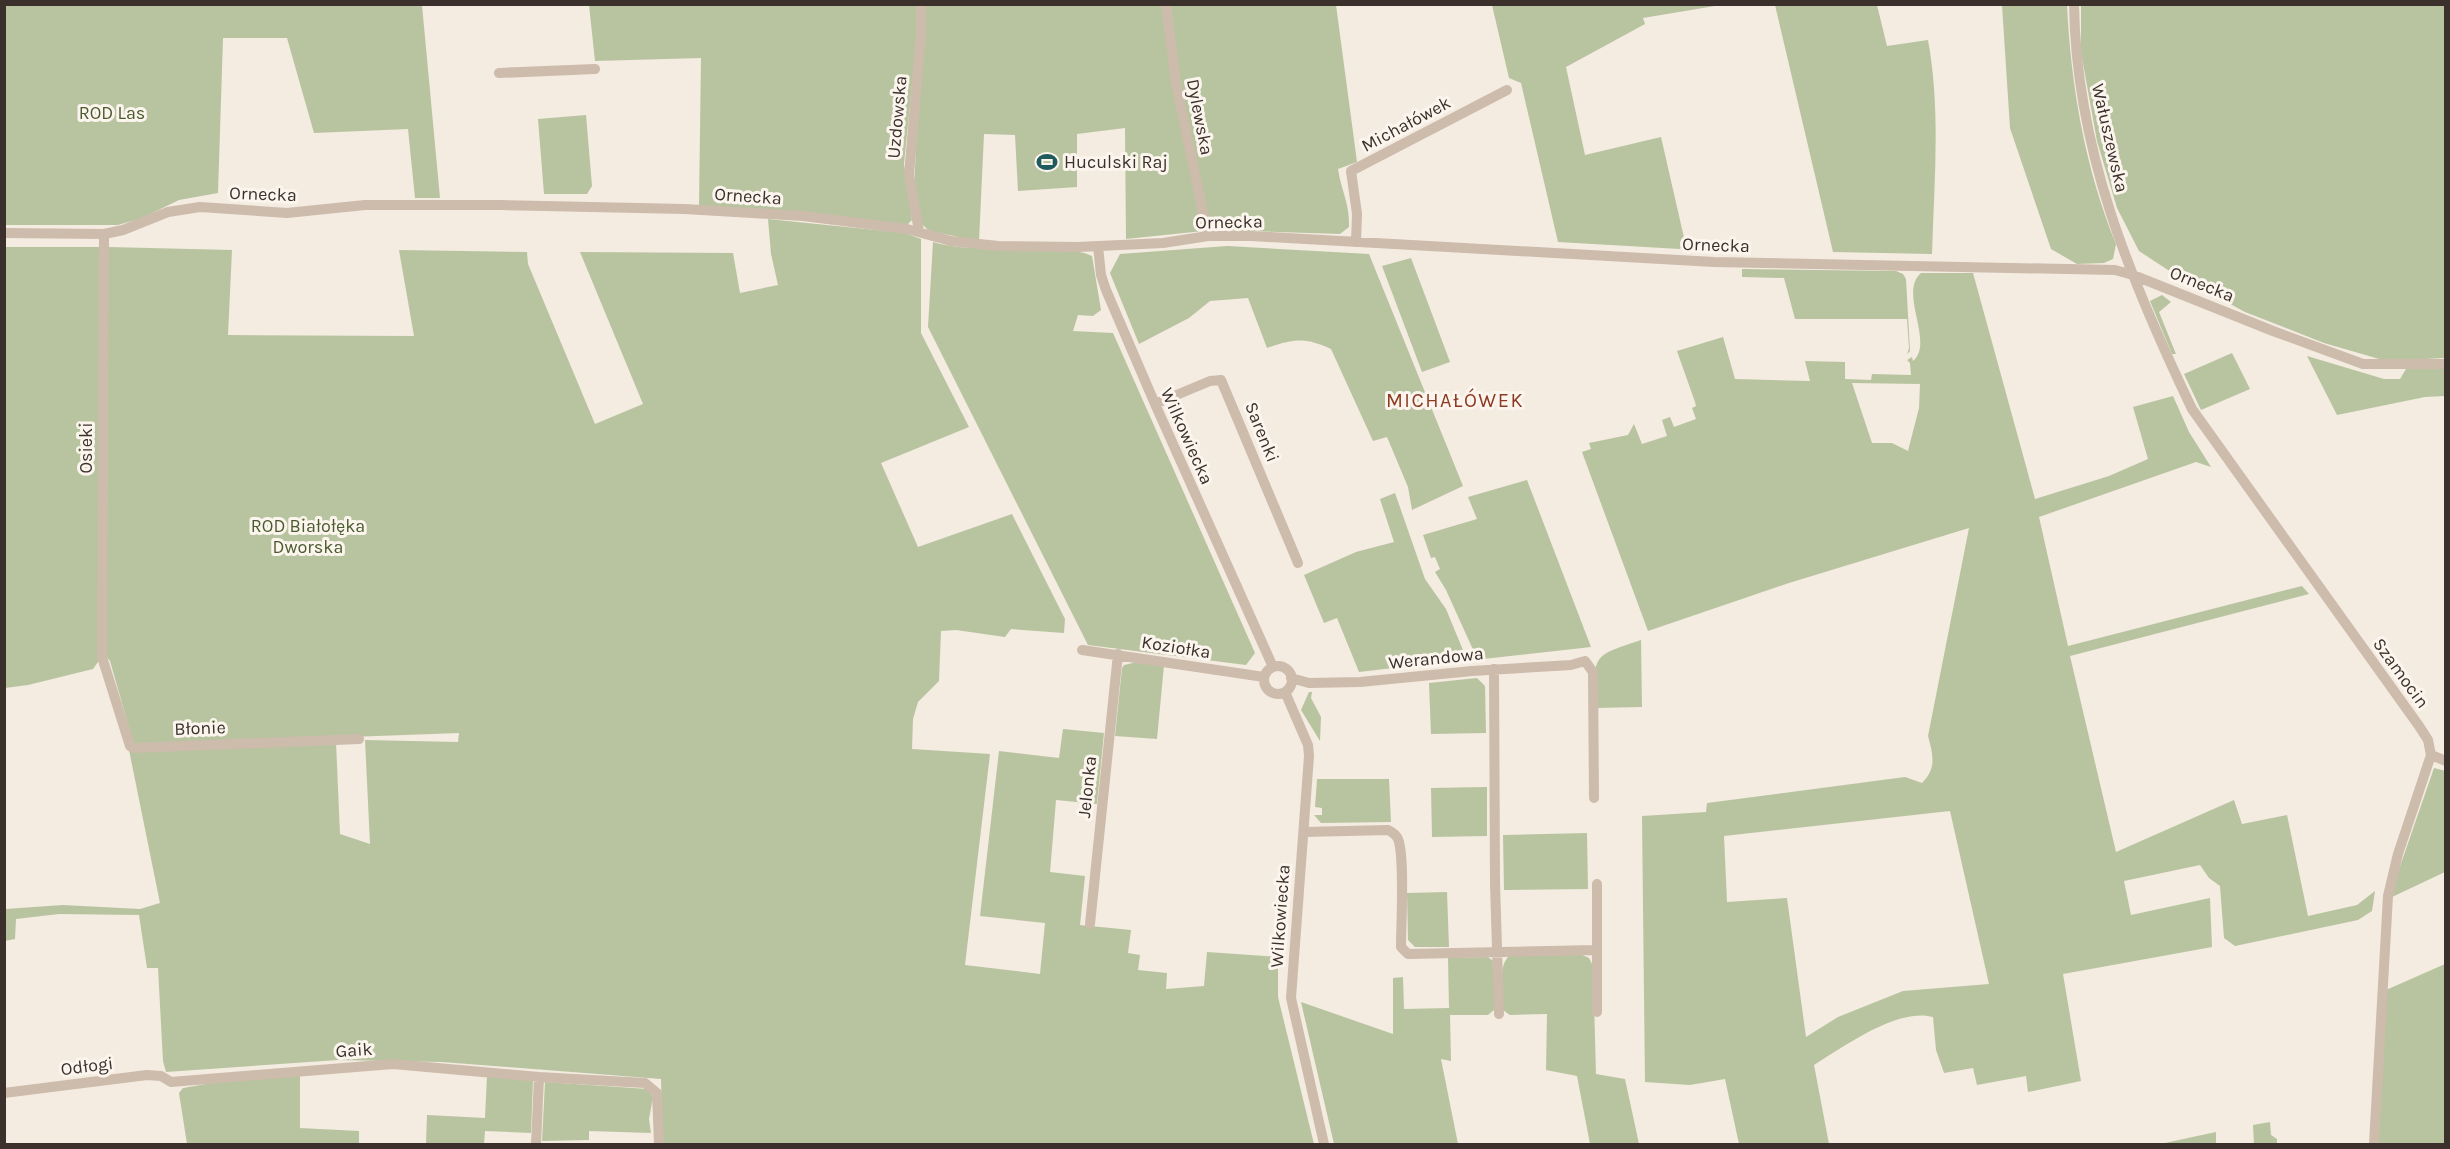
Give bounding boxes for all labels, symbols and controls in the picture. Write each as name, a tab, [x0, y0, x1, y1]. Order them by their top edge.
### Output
street label: Uzdowska	[882, 75, 912, 159]
street label: Dylewska	[1182, 77, 1218, 157]
street label: Wałuszewska	[2087, 81, 2133, 195]
street label: Michałówek	[1358, 91, 1454, 157]
park label: ROD Las	[79, 102, 145, 124]
sports icon: Huculski Raj	[1035, 150, 1059, 174]
place label: Huculski Raj	[1064, 151, 1168, 173]
street label: Ornecka	[229, 182, 297, 206]
street label: Ornecka	[714, 183, 782, 209]
street label: Ornecka	[1195, 210, 1263, 234]
street label: Ornecka	[1682, 233, 1750, 257]
street label: Ornecka	[2167, 261, 2237, 307]
street label: Wilkowiecka	[1156, 384, 1218, 488]
district label: MICHAŁÓWEK	[1386, 388, 1524, 412]
street label: Sarenki	[1240, 399, 1284, 465]
street label: Osieki	[75, 422, 97, 474]
park label: ROD Białołęka Dworska	[251, 515, 365, 558]
street label: Koziołka	[1140, 631, 1212, 663]
street label: Szamocin	[2368, 634, 2434, 712]
street label: Werandowa	[1387, 642, 1485, 674]
street label: Błonie	[174, 716, 226, 740]
street label: Jelonka	[1073, 755, 1101, 819]
street label: Wilkowiecka	[1265, 864, 1295, 968]
street label: Gaik	[335, 1038, 373, 1062]
street label: Odłogi	[60, 1052, 114, 1080]

